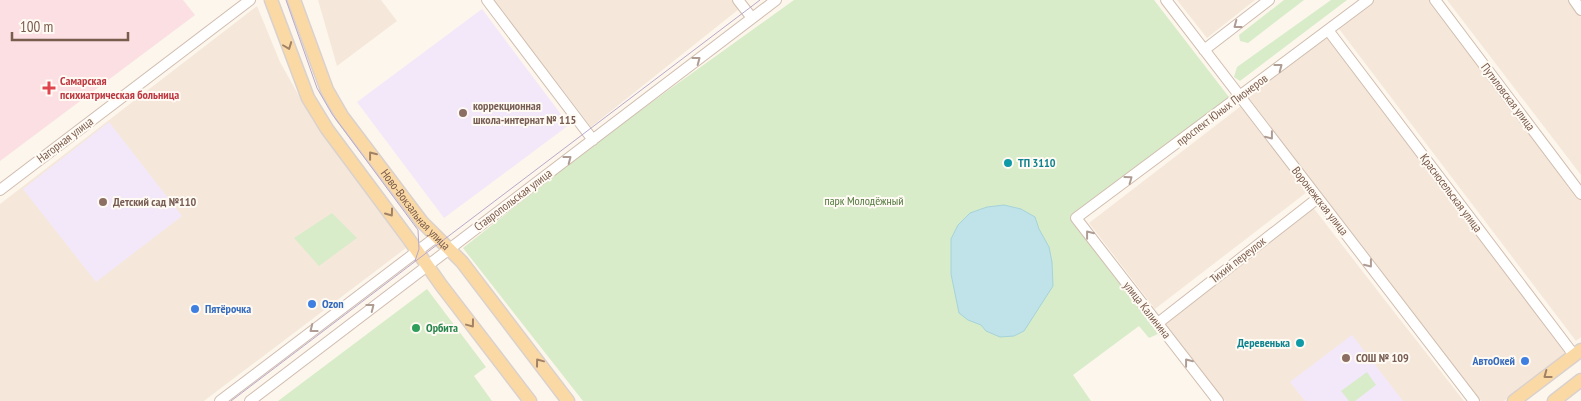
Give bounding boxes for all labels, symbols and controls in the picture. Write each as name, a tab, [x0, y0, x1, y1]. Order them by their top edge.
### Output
scale bar	[12, 10, 129, 42]
text: 100 m	[20, 17, 53, 36]
one-way arrow	[1233, 19, 1243, 28]
one-way arrow	[282, 41, 292, 50]
one-way arrow	[691, 57, 701, 66]
street label: Путиловская улица	[1478, 60, 1539, 133]
one-way arrow	[1273, 65, 1282, 73]
street label: проспект Юных Пионеров	[1173, 70, 1270, 149]
place label: Самарская психиатрическая больница	[60, 73, 179, 102]
marker: Самарская психиатрическая больница	[42, 81, 56, 95]
place label: коррекционная школа-интернат № 115	[473, 98, 576, 127]
marker: коррекционная школа-интернат № 115	[457, 107, 469, 119]
street label: Нагорная улица	[34, 113, 96, 166]
one-way arrow	[1264, 130, 1273, 140]
street label: Красносельская улица	[1417, 151, 1486, 235]
one-way arrow	[369, 152, 377, 161]
place label: ТП 3110	[1018, 155, 1056, 170]
one-way arrow	[562, 156, 571, 164]
marker: ТП 3110	[1002, 157, 1014, 169]
street label: Воронежская улица	[1289, 163, 1352, 238]
street label: Ставропольская улица	[471, 165, 555, 234]
street label: Ново-Вокзальная улица	[378, 166, 454, 253]
one-way arrow	[1123, 176, 1133, 185]
park label: парк Молодёжный	[825, 193, 903, 208]
place label: Детский сад №110	[113, 194, 196, 209]
marker: Детский сад №110	[97, 196, 109, 208]
one-way arrow	[384, 207, 393, 217]
one-way arrow	[1086, 231, 1094, 240]
street label: Тихий переулок	[1207, 233, 1269, 286]
one-way arrow	[1363, 258, 1372, 268]
street label: улица Калинина	[1120, 278, 1175, 341]
place label: Ozon	[322, 296, 344, 311]
marker: Ozon	[306, 298, 318, 310]
place label: Пятёрочка	[205, 301, 251, 316]
marker: Пятёрочка	[189, 303, 201, 315]
one-way arrow	[365, 304, 375, 313]
one-way arrow	[465, 318, 474, 328]
place label: Орбита	[426, 320, 458, 335]
marker: Орбита	[410, 322, 422, 334]
one-way arrow	[310, 324, 319, 332]
place label: Деревенька	[1237, 335, 1290, 350]
marker: Деревенька	[1294, 337, 1306, 349]
place label: СОШ № 109	[1356, 350, 1409, 365]
marker: СОШ № 109	[1340, 352, 1352, 364]
place label: АвтоОкей	[1472, 353, 1515, 368]
marker: АвтоОкей	[1519, 355, 1531, 367]
one-way arrow	[536, 359, 544, 368]
one-way arrow	[1185, 359, 1194, 368]
one-way arrow	[1544, 370, 1553, 378]

